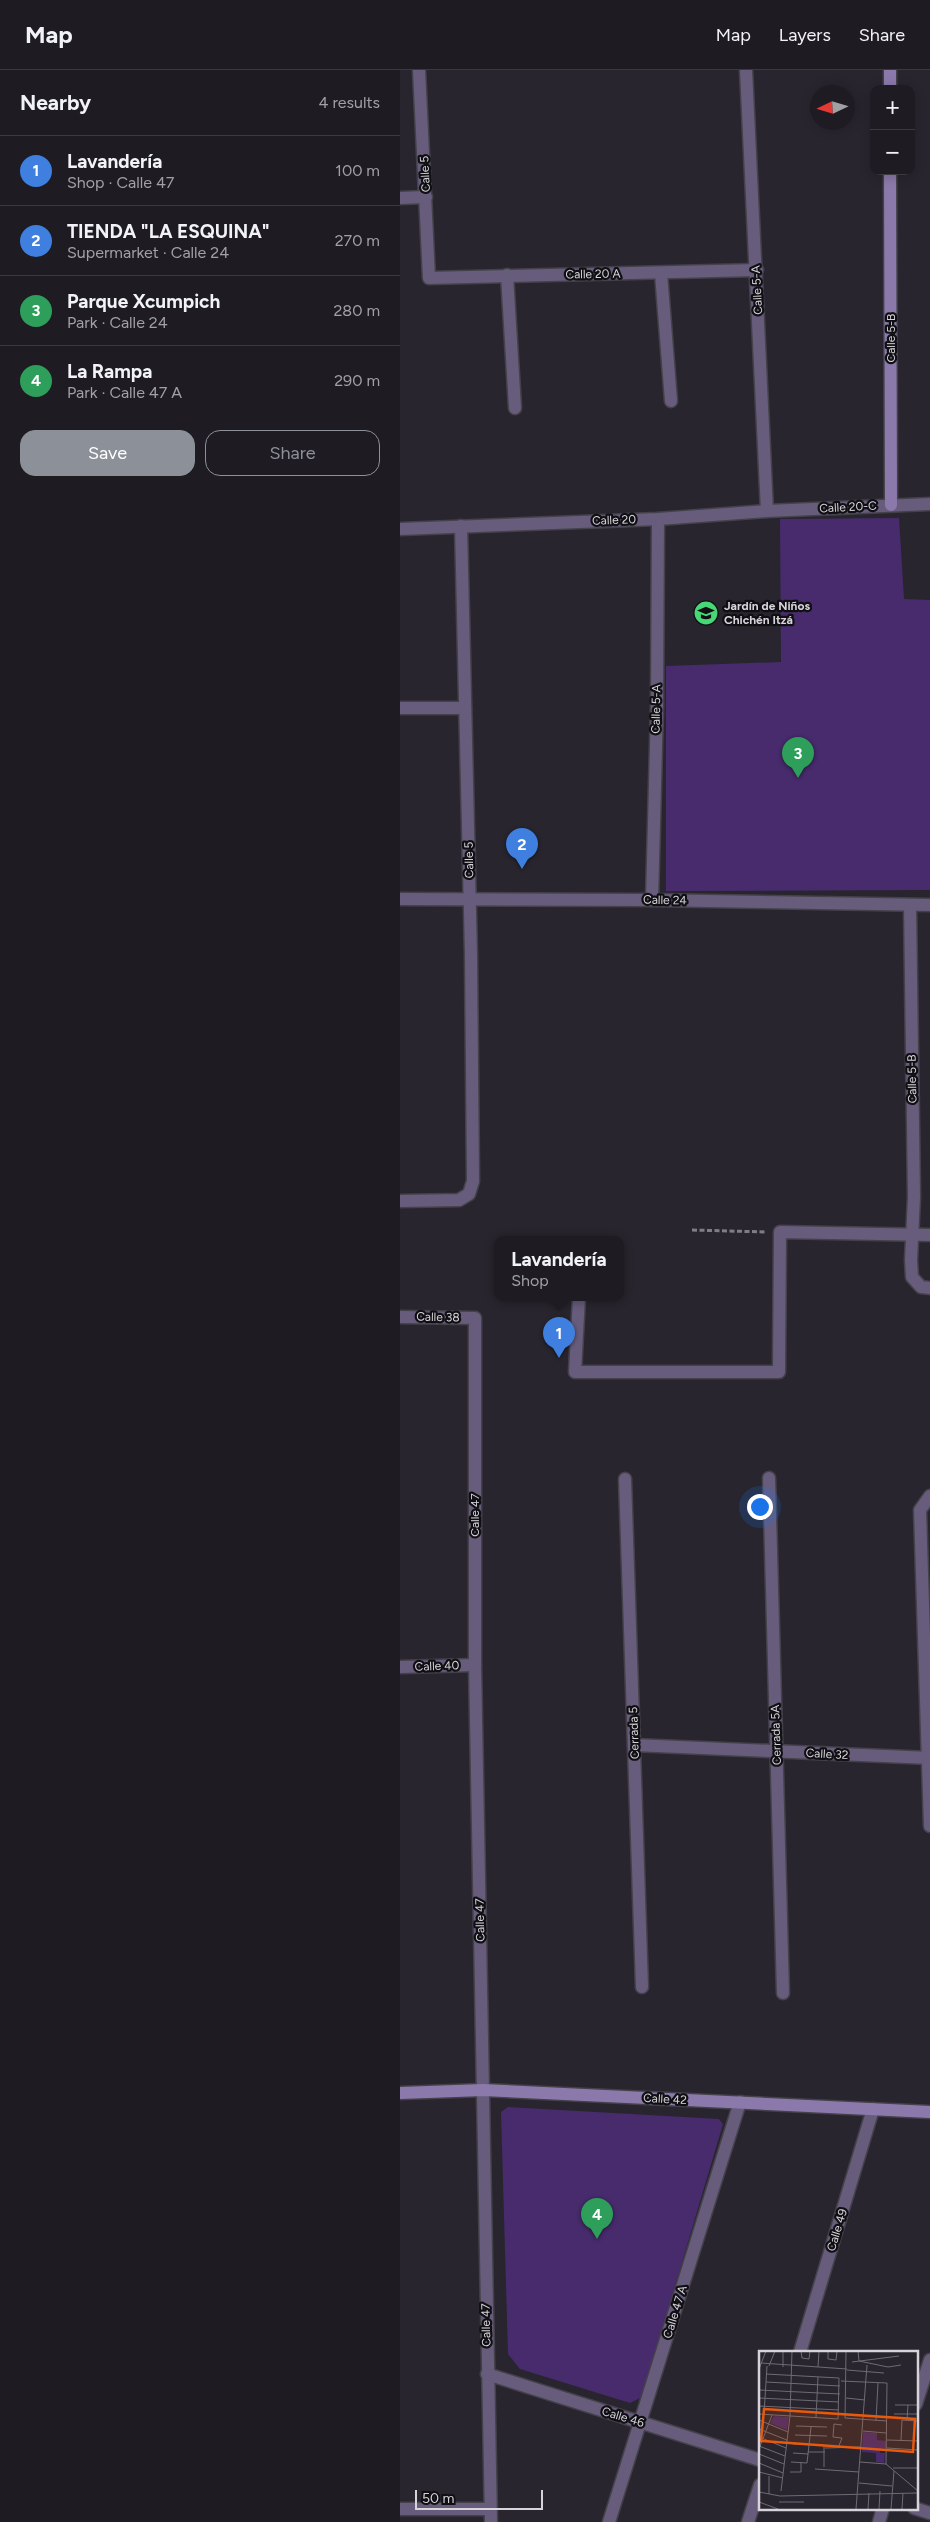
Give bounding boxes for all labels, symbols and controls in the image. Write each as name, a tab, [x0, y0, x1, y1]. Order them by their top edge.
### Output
text: Map	[25, 20, 73, 49]
text: Map	[716, 24, 751, 46]
text: Layers	[779, 24, 831, 46]
text: Share	[859, 24, 905, 46]
north arrow	[810, 85, 855, 130]
map controls	[870, 85, 915, 175]
button: +	[870, 85, 915, 130]
text: Nearby	[20, 90, 91, 115]
text: 4 results	[319, 93, 380, 112]
button: −	[870, 130, 915, 175]
text: Lavandería	[67, 150, 162, 173]
street label: Calle 5	[417, 155, 433, 193]
text: 1	[33, 161, 39, 180]
text: 100 m	[335, 161, 380, 180]
text: Shop · Calle 47	[67, 173, 174, 192]
text: TIENDA "LA ESQUINA"	[67, 220, 270, 243]
text: 2	[31, 231, 41, 250]
text: 270 m	[335, 231, 380, 250]
text: Supermarket · Calle 24	[67, 243, 229, 262]
street label: Calle 5-A	[749, 265, 765, 315]
street label: Calle 20 A	[565, 267, 621, 281]
text: Parque Xcumpich	[67, 290, 220, 313]
text: 3	[32, 301, 40, 320]
text: 280 m	[333, 301, 380, 320]
text: Park · Calle 24	[67, 313, 168, 332]
street label: Calle 5-B	[884, 314, 898, 362]
text: La Rampa	[67, 360, 152, 383]
text: 4	[31, 371, 41, 390]
text: 290 m	[334, 371, 380, 390]
text: Park · Calle 47 A	[67, 383, 182, 402]
button: Save	[20, 430, 195, 476]
button: Share	[205, 430, 380, 476]
street label: Calle 20-C	[819, 498, 877, 515]
street label: Calle 20	[592, 512, 637, 528]
place label: Jardín de Niños Chichén Itzá	[724, 599, 810, 627]
school or university icon: Jardín de Niños Chichén Itzá	[693, 600, 719, 626]
street label: Calle 5-A	[649, 684, 663, 734]
pin: 3	[782, 737, 814, 778]
pin: 2	[506, 828, 538, 869]
street label: Calle 5	[462, 842, 476, 878]
street label: Calle 24	[643, 893, 688, 907]
street label: Calle 5-B	[905, 1054, 919, 1104]
popup	[494, 1236, 624, 1301]
text: Lavandería	[511, 1248, 607, 1271]
text: Shop	[511, 1271, 549, 1290]
street label: Calle 38	[416, 1310, 460, 1324]
pin: 1	[543, 1317, 575, 1358]
street label: Calle 47	[468, 1493, 482, 1537]
your location	[747, 1494, 773, 1520]
street label: Calle 40	[414, 1658, 460, 1674]
street label: Cerrada 5A	[768, 1704, 784, 1766]
street label: Cerrada 5	[626, 1706, 642, 1759]
street label: Calle 32	[805, 1746, 849, 1762]
street label: Calle 47	[473, 1898, 487, 1942]
street label: Calle 42	[643, 2091, 687, 2107]
pin: 4	[581, 2198, 613, 2239]
street label: Calle 49	[824, 2207, 850, 2253]
street label: Calle 47 A	[660, 2284, 690, 2340]
street label: Calle 47	[479, 2303, 493, 2347]
inset map	[759, 2351, 918, 2510]
street label: Calle 46	[600, 2404, 646, 2430]
scale bar	[415, 2487, 542, 2510]
text: 50 m	[422, 2490, 454, 2507]

